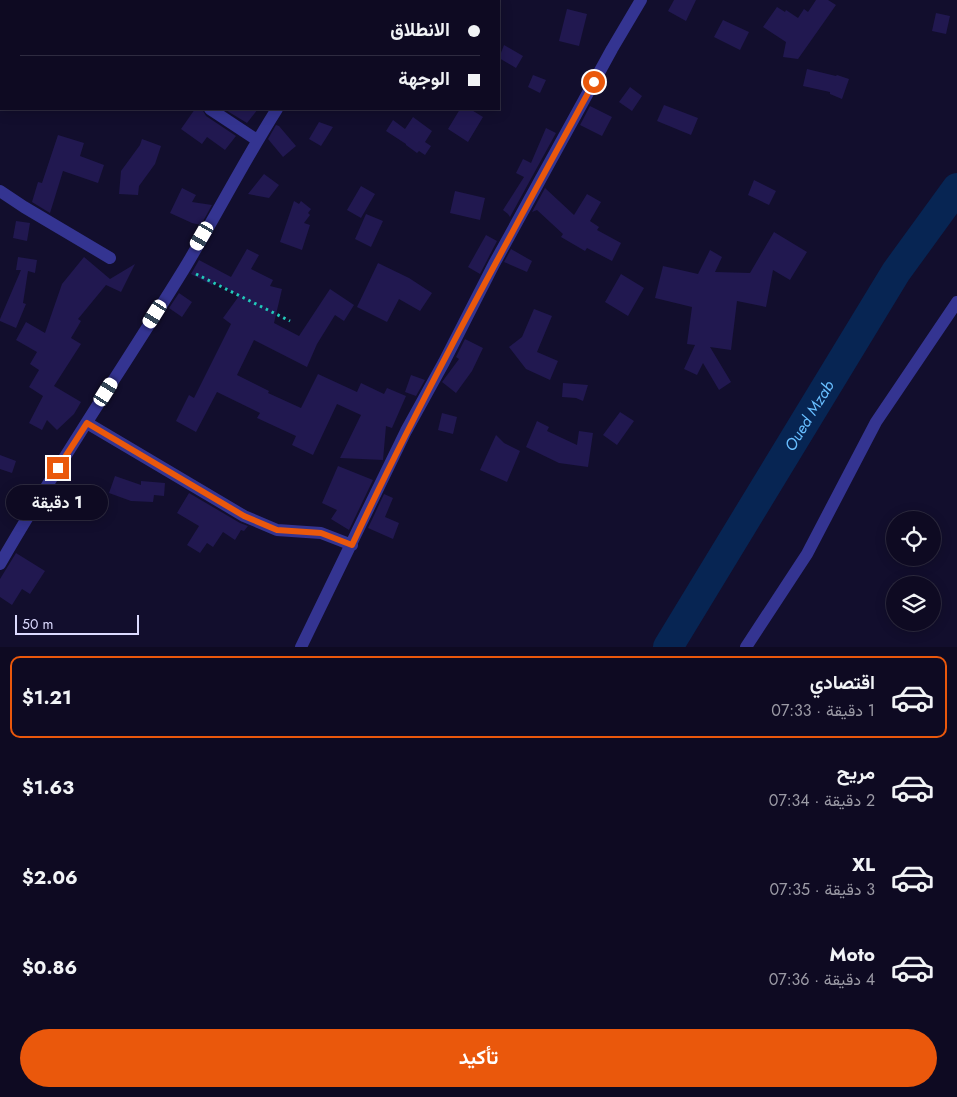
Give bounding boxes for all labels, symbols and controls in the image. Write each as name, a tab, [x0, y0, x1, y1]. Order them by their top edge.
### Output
text: الانطلاق	[390, 16, 450, 43]
text: الوجهة	[398, 65, 450, 92]
route start	[583, 71, 605, 93]
car	[188, 219, 215, 253]
car	[140, 297, 169, 331]
car	[91, 375, 120, 409]
water label: Oued Mzab	[778, 375, 839, 455]
route end	[47, 457, 69, 479]
callout: 1 دقيقة	[7, 486, 109, 520]
text: 1 دقيقة	[32, 491, 82, 514]
map controls	[886, 511, 941, 631]
button: locate	[886, 511, 941, 566]
button: layers	[886, 576, 941, 631]
scale bar	[15, 612, 139, 635]
text: 50 m	[22, 614, 53, 634]
text: اقتصادي	[810, 669, 875, 696]
icon: car	[890, 675, 935, 720]
text: $1.21	[22, 684, 72, 711]
text: 1 دقيقة · 07:33	[771, 699, 875, 722]
text: مريح	[837, 759, 875, 786]
icon: car	[890, 765, 935, 810]
text: $1.63	[22, 774, 74, 801]
text: 2 دقيقة · 07:34	[769, 789, 875, 812]
text: XL	[852, 851, 875, 878]
icon: car	[890, 855, 935, 900]
text: $2.06	[22, 864, 78, 891]
text: 3 دقيقة · 07:35	[769, 878, 875, 901]
text: Moto	[830, 941, 875, 968]
icon: car	[890, 945, 935, 990]
text: $0.86	[22, 954, 77, 981]
text: 4 دقيقة · 07:36	[769, 968, 875, 991]
button: تأكيد	[20, 1029, 937, 1087]

